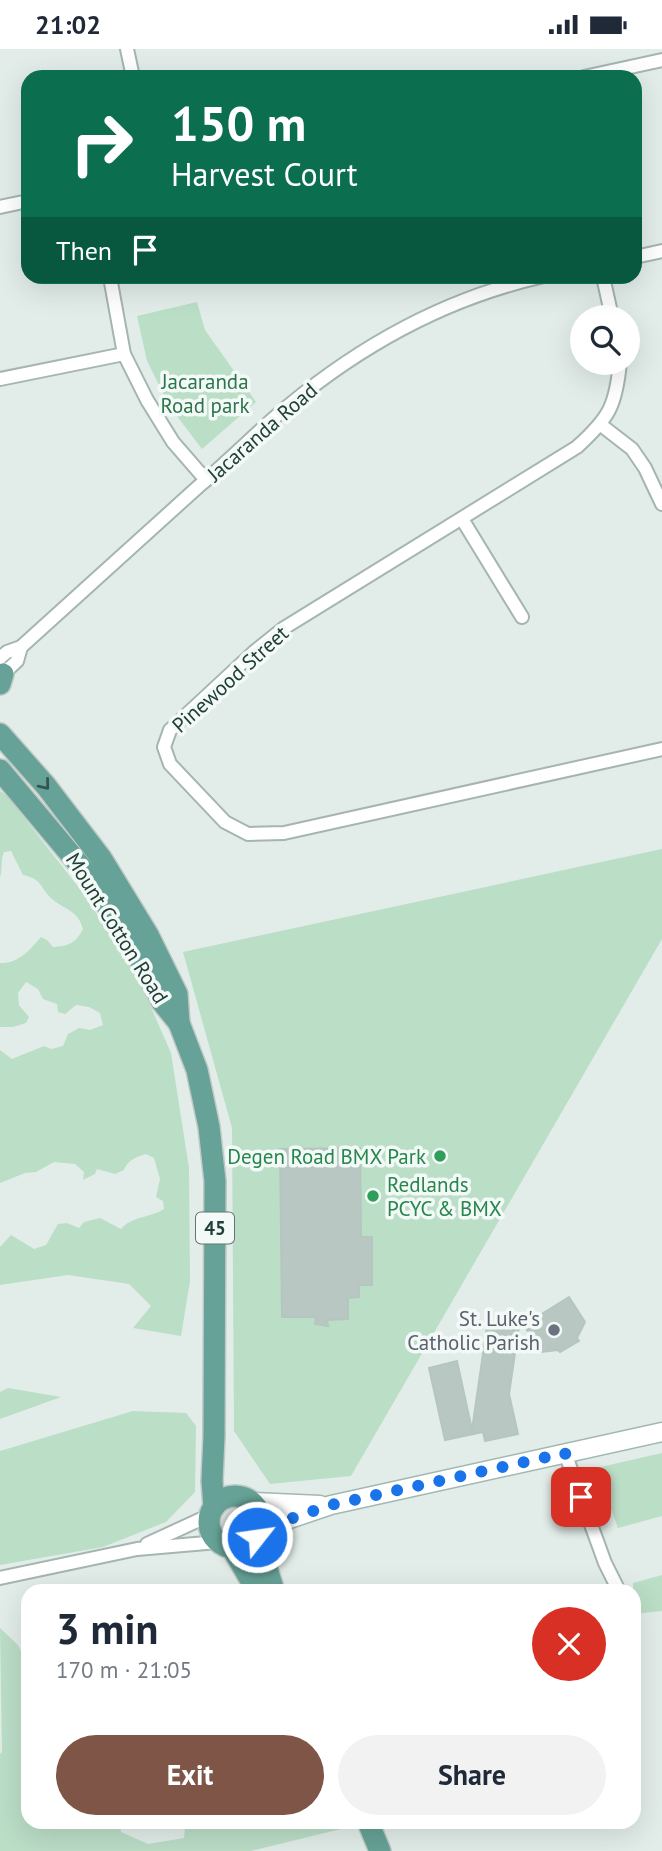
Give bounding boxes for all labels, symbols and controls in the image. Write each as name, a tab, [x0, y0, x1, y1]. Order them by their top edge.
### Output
text: 21:02	[35, 8, 101, 41]
text: 150 m	[171, 91, 306, 155]
icon: right	[56, 98, 147, 189]
text: Harvest Court	[171, 153, 358, 195]
icon: arrive	[126, 231, 164, 269]
text: Then	[56, 234, 112, 267]
map controls	[570, 305, 640, 375]
button: search	[570, 305, 640, 375]
park label: Jacaranda Road park	[160, 368, 250, 419]
street label: Jacaranda Road	[201, 377, 323, 488]
street label: Pinewood Street	[166, 620, 294, 738]
one-way arrow	[37, 777, 49, 790]
street label: Mount Cotton Road	[60, 848, 174, 1008]
place label: Degen Road BMX Park	[227, 1143, 426, 1170]
marker: Degen Road BMX Park	[432, 1148, 448, 1164]
place label: Redlands PCYC & BMX	[387, 1171, 502, 1222]
marker: Redlands PCYC & BMX	[365, 1188, 381, 1204]
road number: 45	[196, 1212, 234, 1243]
place label: St. Luke's Catholic Parish	[407, 1305, 540, 1356]
marker: St. Luke's Catholic Parish	[546, 1322, 562, 1338]
pin	[551, 1467, 611, 1527]
icon: arrive	[562, 1478, 600, 1516]
position arrow	[220, 1500, 294, 1574]
text: 3 min	[56, 1601, 158, 1656]
button: close	[532, 1607, 606, 1681]
text: 170 m · 21:05	[56, 1655, 192, 1684]
button: Exit	[56, 1735, 324, 1815]
button: Share	[338, 1735, 606, 1815]

